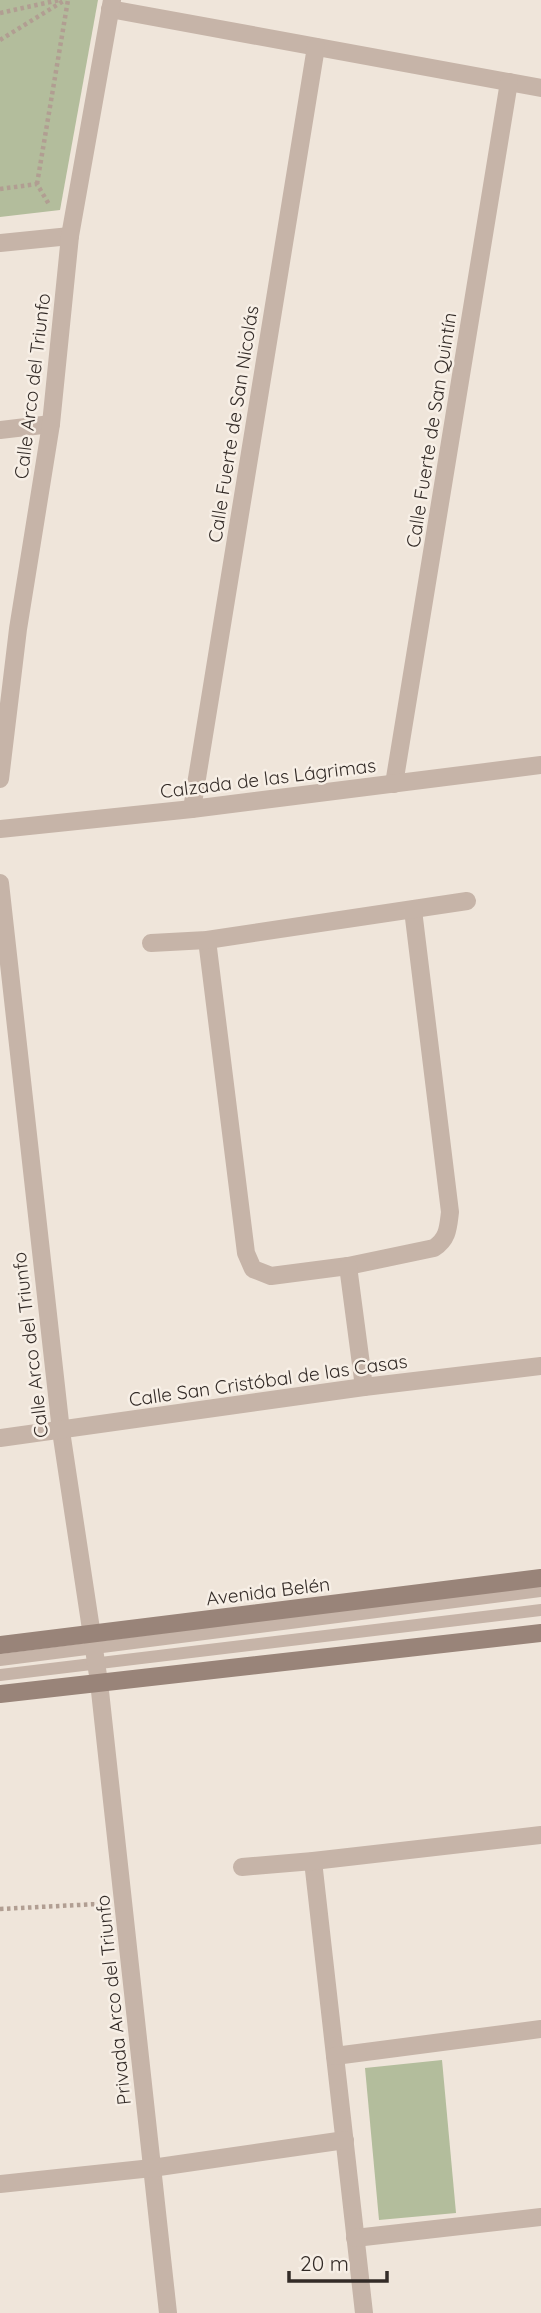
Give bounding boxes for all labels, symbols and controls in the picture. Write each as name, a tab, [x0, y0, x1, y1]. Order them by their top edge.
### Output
street label: Calle Arco del Triunfo	[9, 292, 55, 480]
street label: Calle Fuerte de San Nicolás	[202, 304, 264, 544]
street label: Calle Fuerte de San Quintín	[401, 311, 461, 549]
street label: Calzada de las Lágrimas	[159, 753, 377, 803]
street label: Calle Arco del Triunfo	[7, 1251, 53, 1439]
street label: Calle San Cristóbal de las Casas	[127, 1349, 409, 1411]
street label: Avenida Belén	[205, 1571, 331, 1611]
street label: Privada Arco del Triunfo	[90, 1894, 136, 2106]
scale bar	[289, 2240, 387, 2284]
text: 20 m	[300, 2250, 349, 2276]

